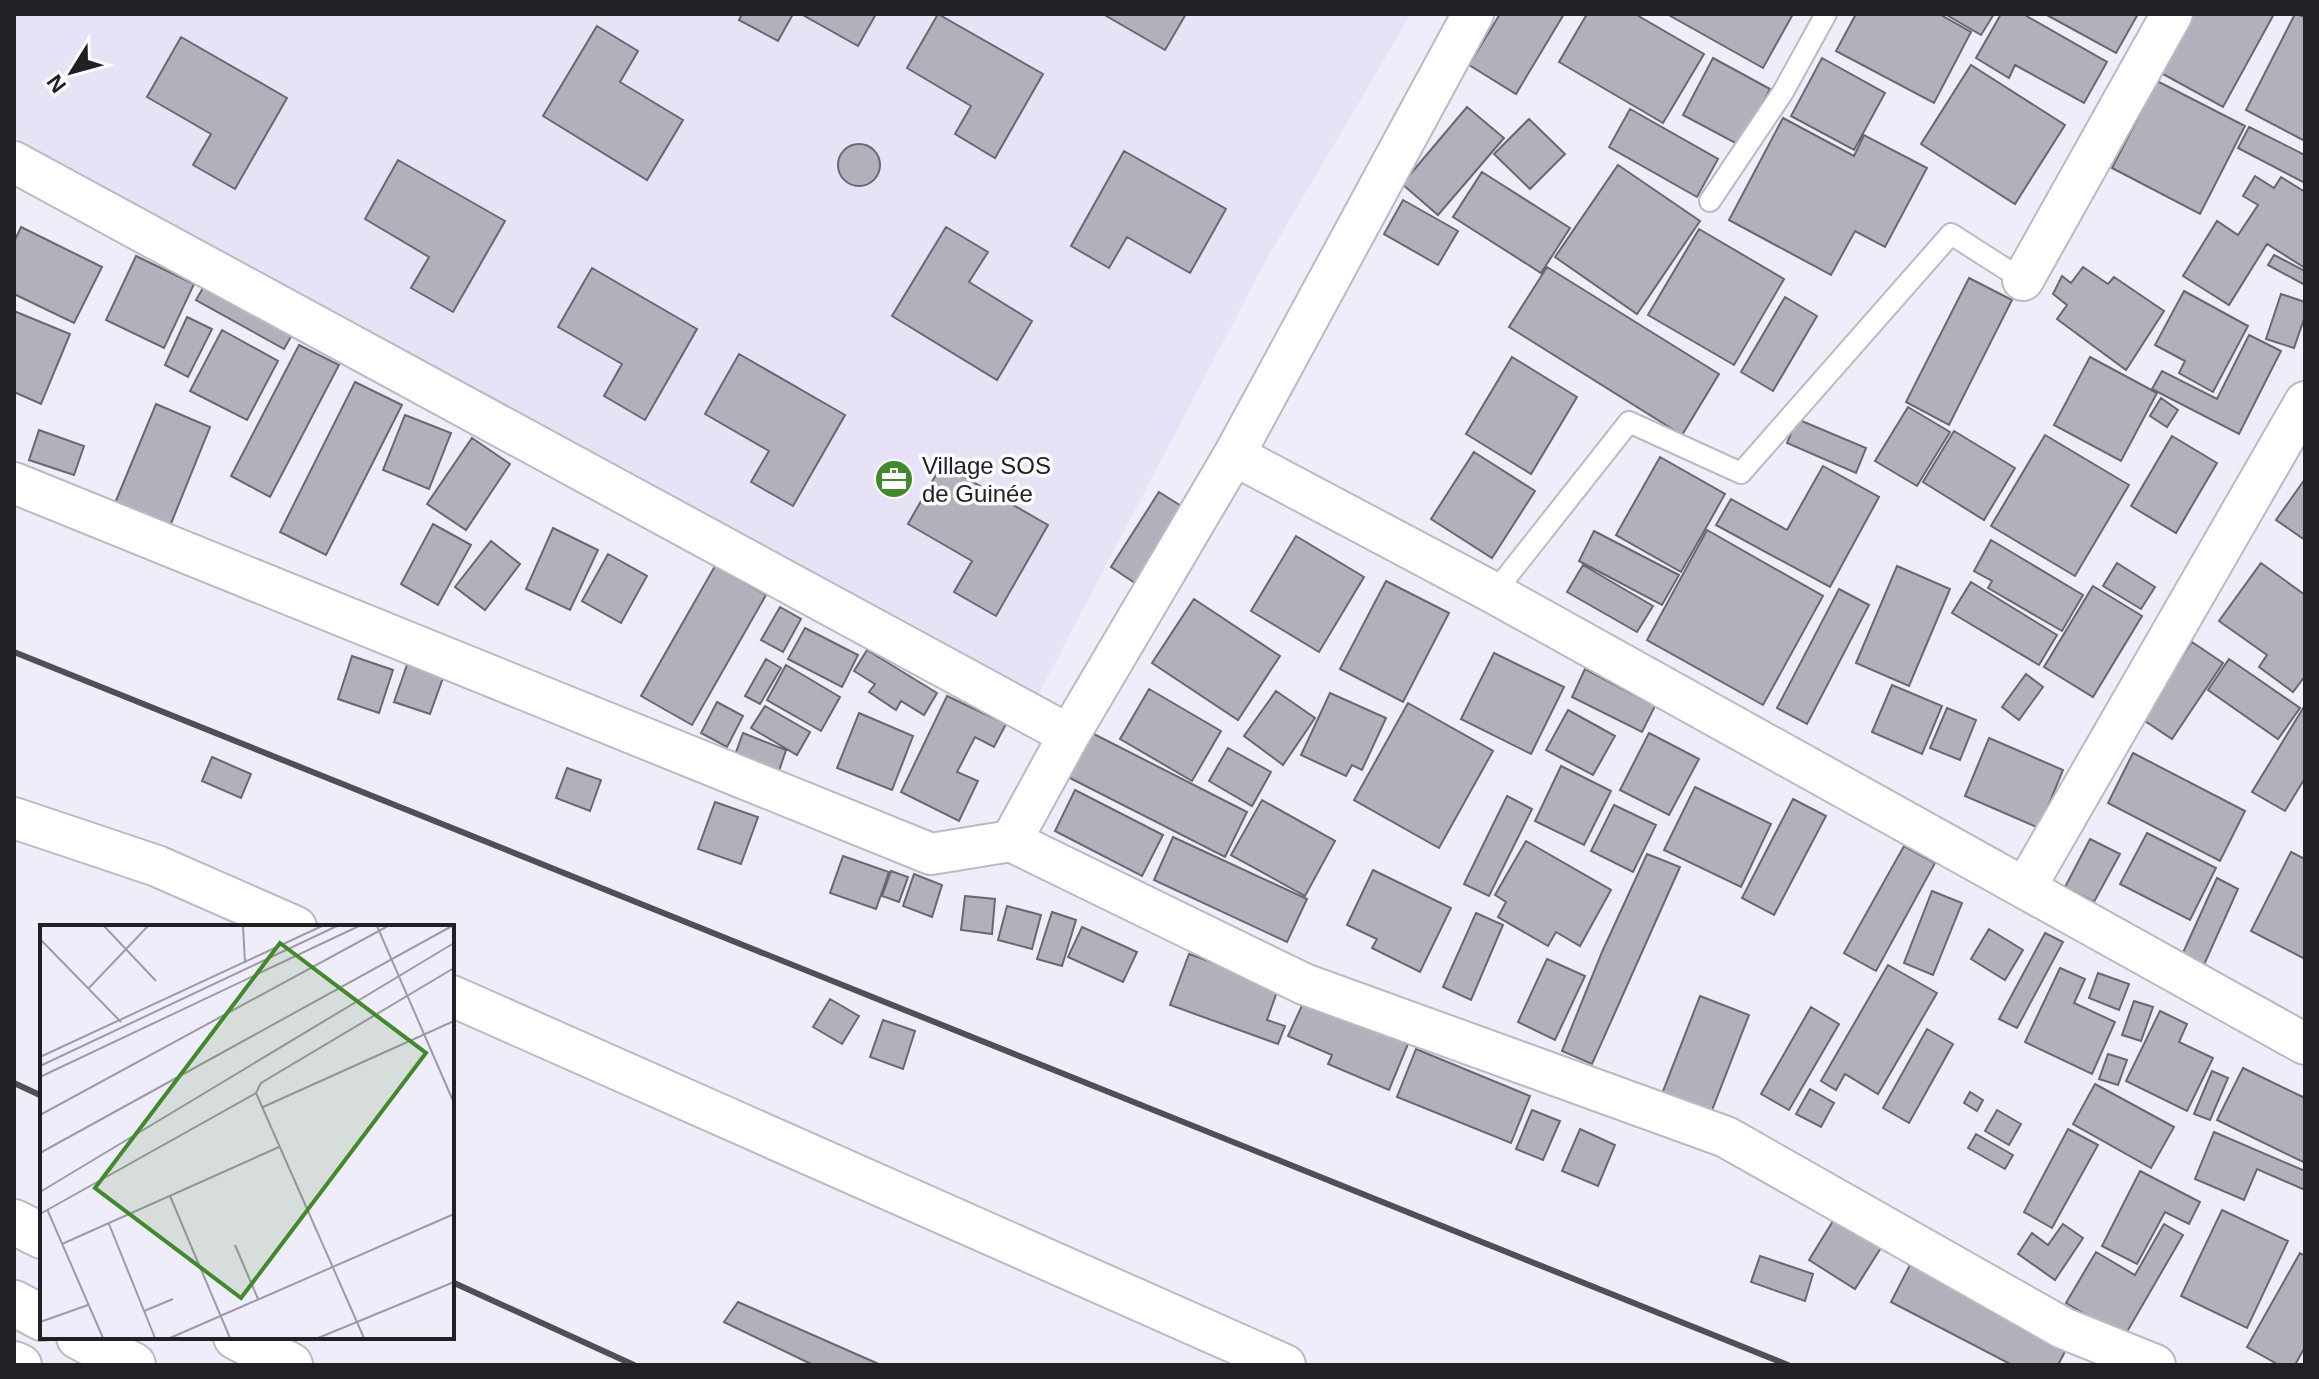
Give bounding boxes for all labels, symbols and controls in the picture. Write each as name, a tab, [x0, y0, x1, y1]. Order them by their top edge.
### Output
north arrow	[32, 32, 112, 112]
text: N	[42, 70, 71, 98]
place label: Village SOS de Guinée	[922, 452, 1051, 507]
office icon: Village SOS de Guinée	[873, 458, 915, 500]
inset map	[40, 925, 454, 1339]

